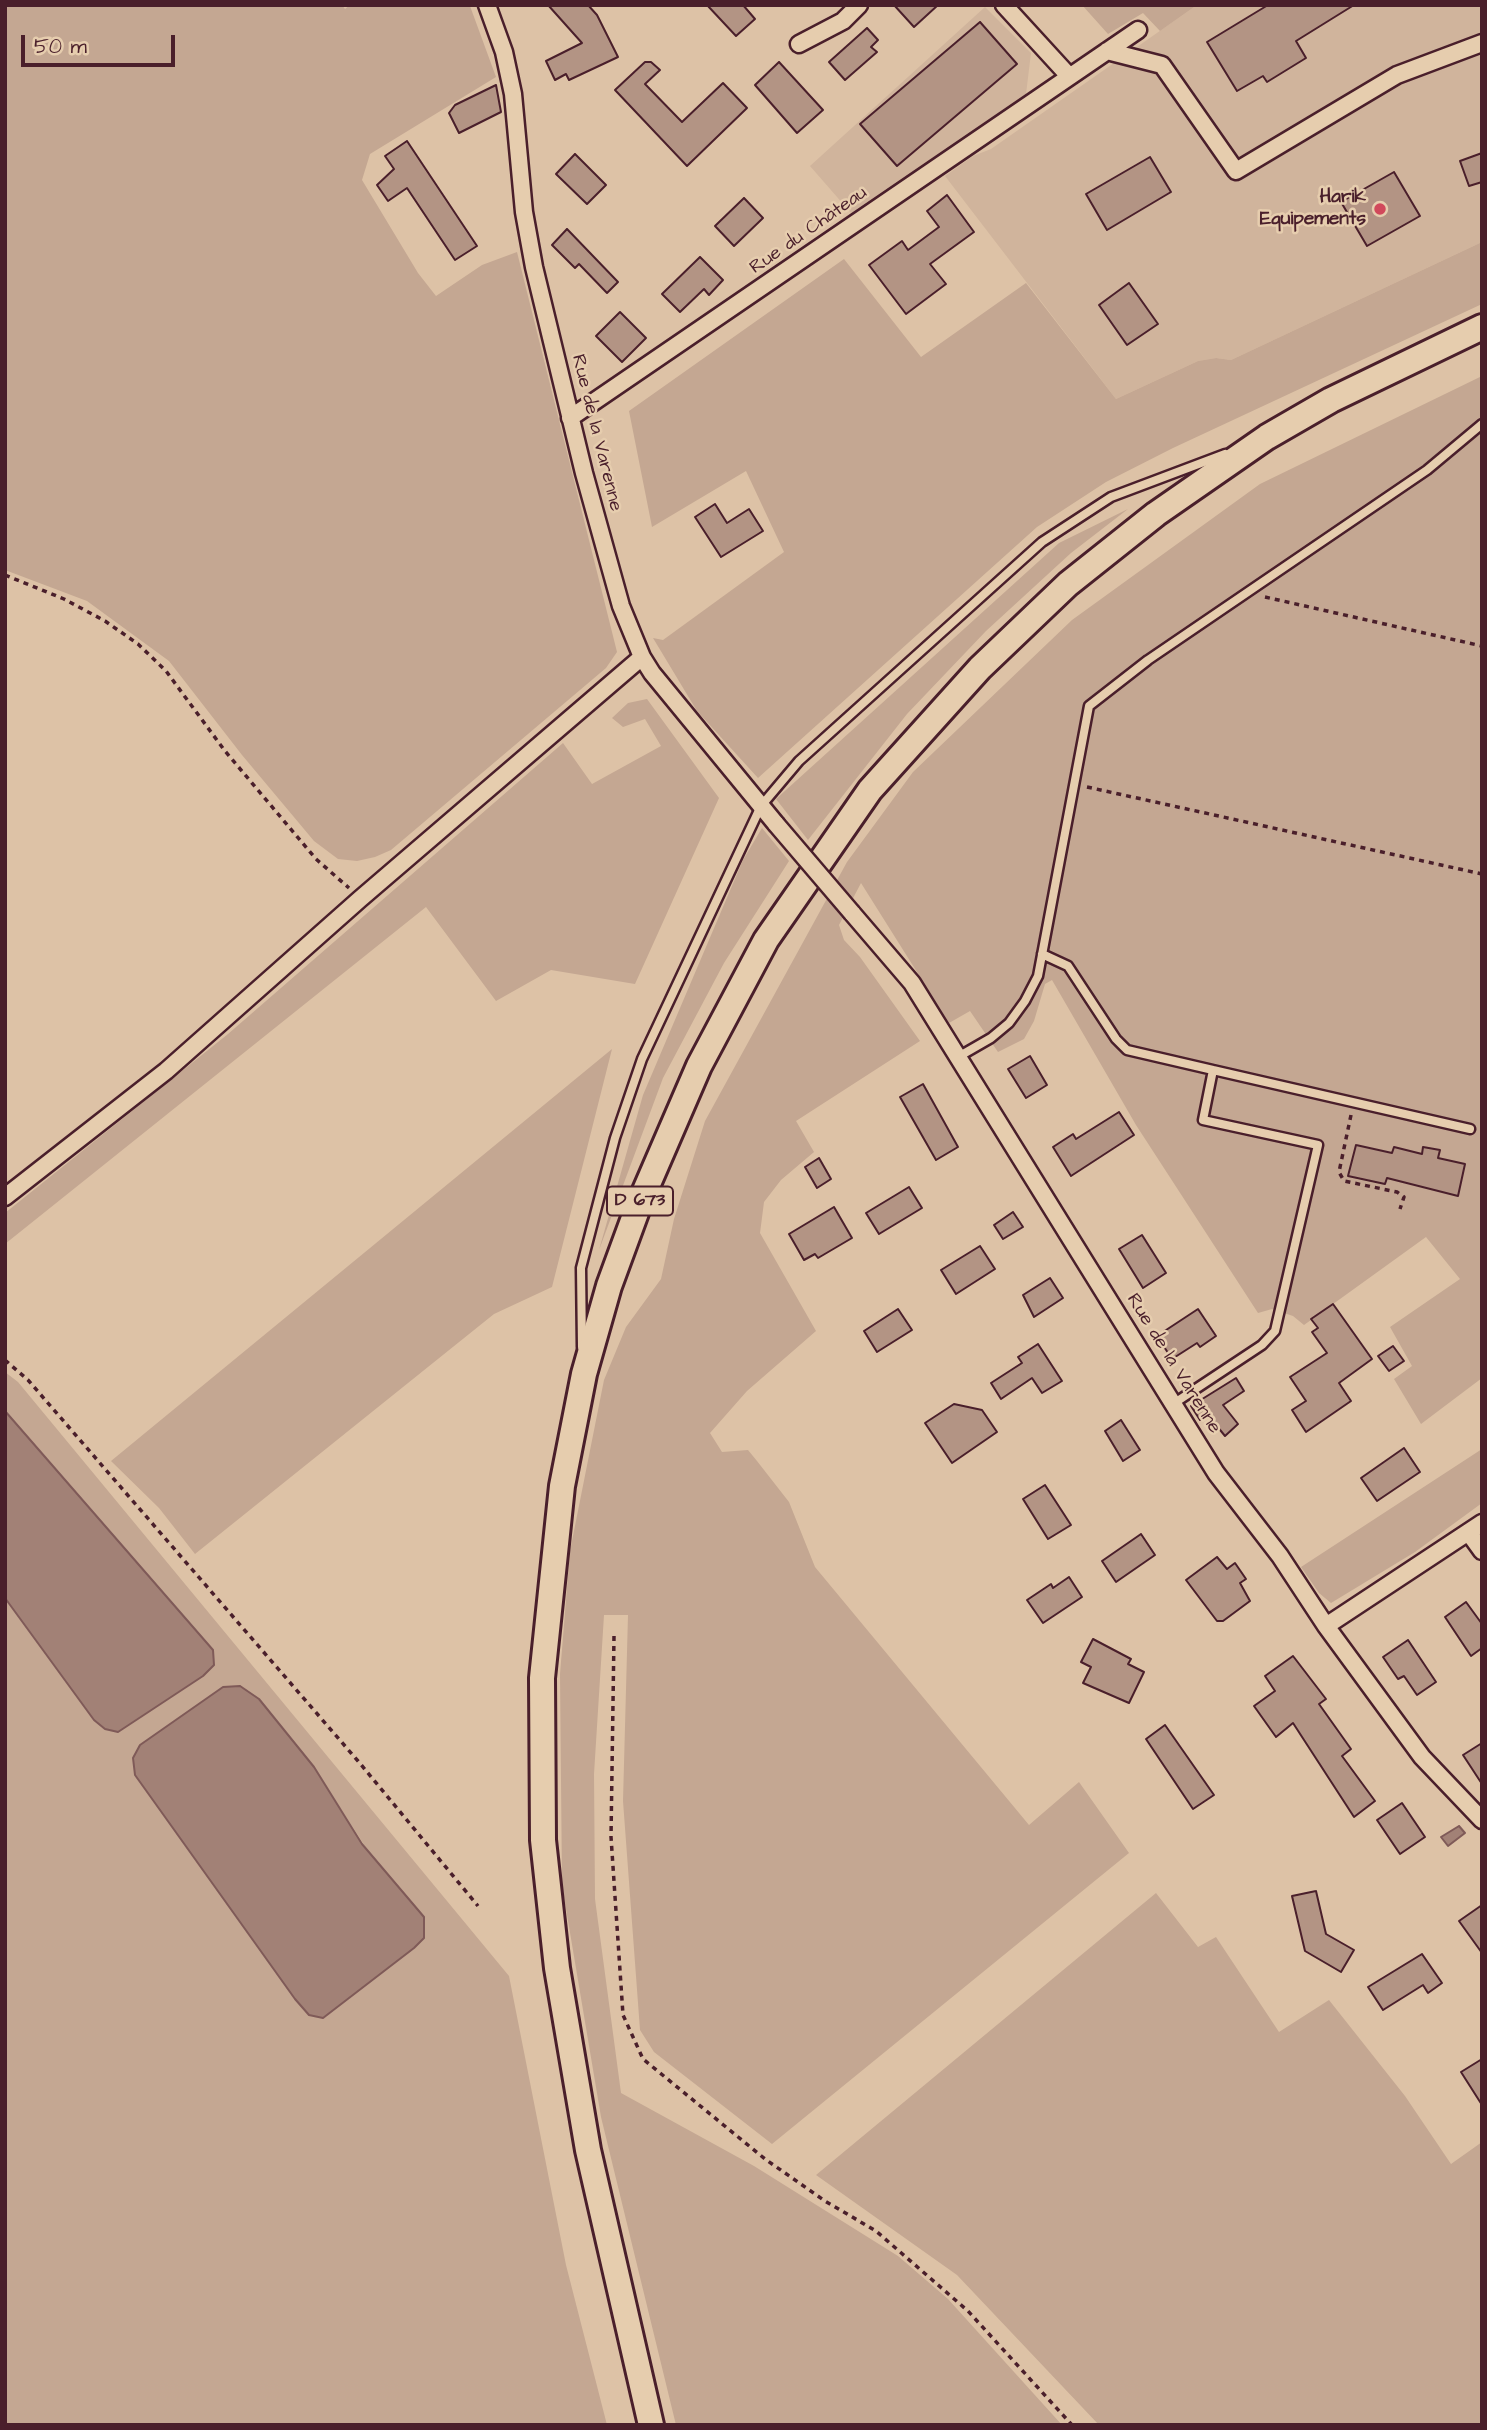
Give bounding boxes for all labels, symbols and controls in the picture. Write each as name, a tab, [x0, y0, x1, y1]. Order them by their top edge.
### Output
scale bar	[24, 21, 178, 65]
text: 50 m	[34, 32, 87, 61]
street label: Rue du Château	[746, 182, 872, 280]
place label: Harik Equipements	[1260, 187, 1366, 231]
marker: Harik Equipements	[1372, 201, 1388, 217]
street label: Rue de la Varenne	[566, 352, 626, 514]
road number: D 673	[607, 1186, 673, 1216]
street label: Rue de la Varenne	[1121, 1290, 1225, 1438]

